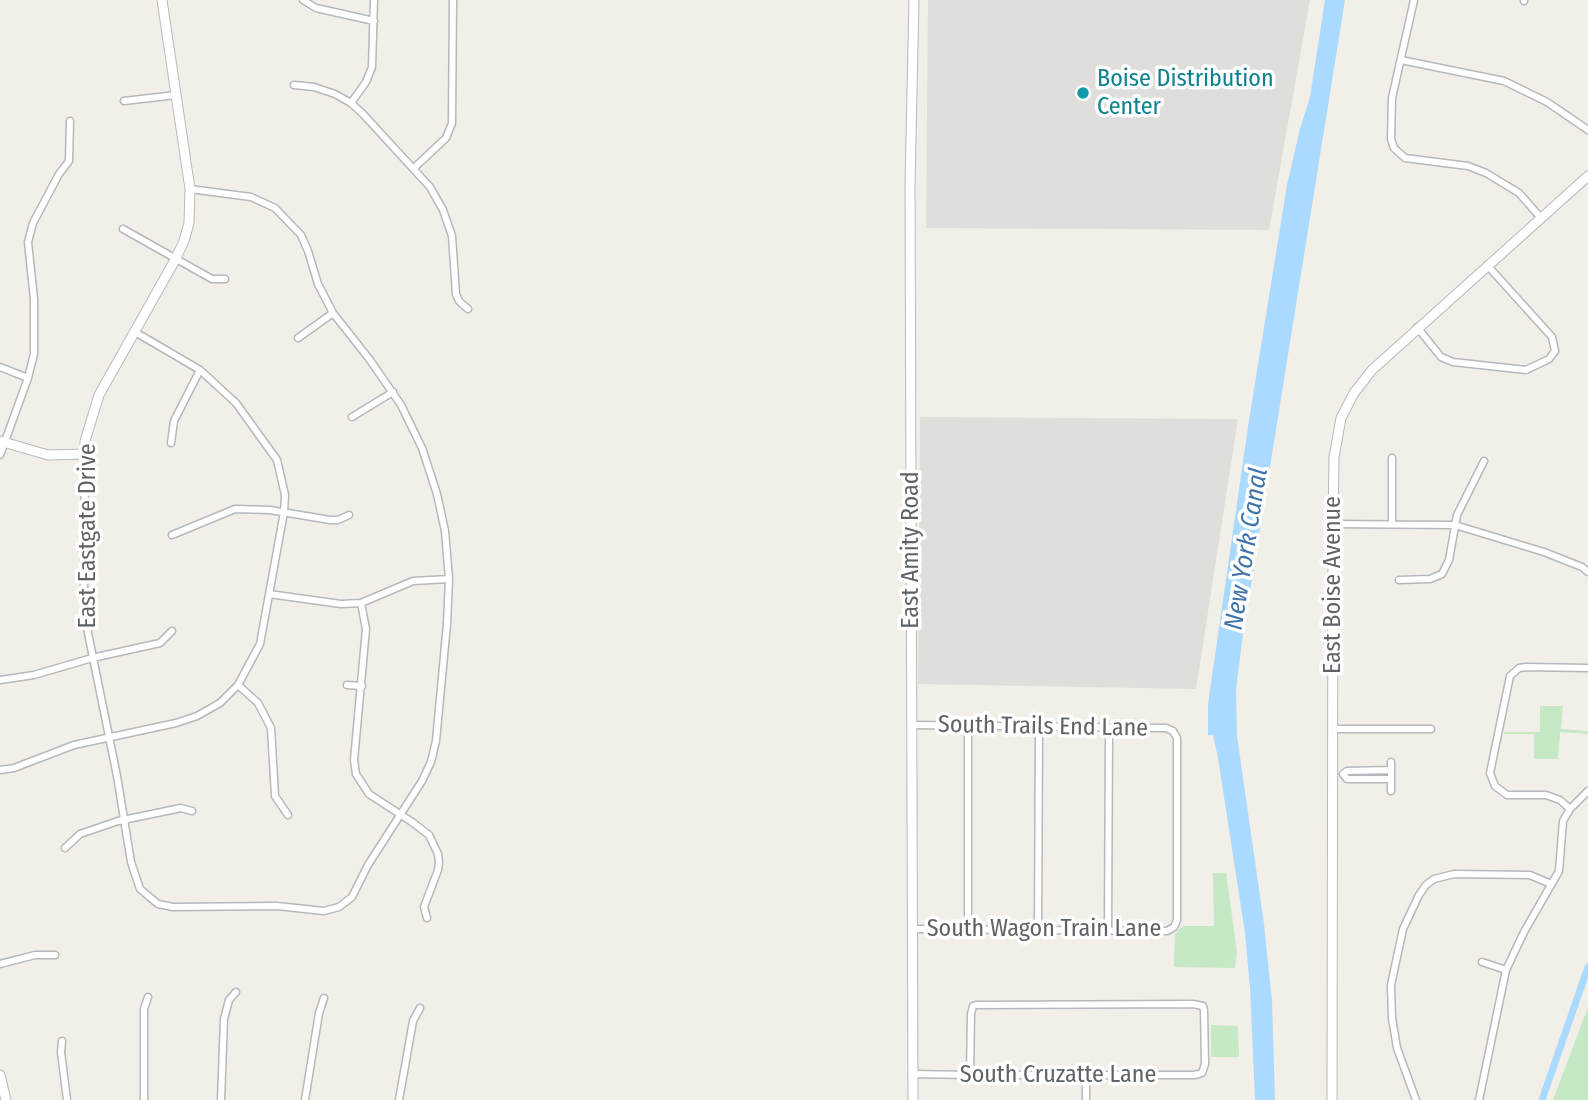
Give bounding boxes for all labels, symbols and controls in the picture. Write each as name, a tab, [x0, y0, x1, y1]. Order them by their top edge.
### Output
place label: Boise Distribution Center	[1097, 65, 1274, 121]
marker: Boise Distribution Center	[1075, 85, 1091, 101]
street label: East Eastgate Drive	[74, 444, 102, 628]
water label: New York Canal	[1219, 466, 1275, 632]
street label: East Amity Road	[897, 471, 925, 629]
street label: East Boise Avenue	[1319, 496, 1347, 674]
street label: South Trails End Lane	[938, 711, 1148, 743]
street label: South Wagon Train Lane	[927, 915, 1161, 943]
street label: South Cruzatte Lane	[960, 1061, 1156, 1089]

